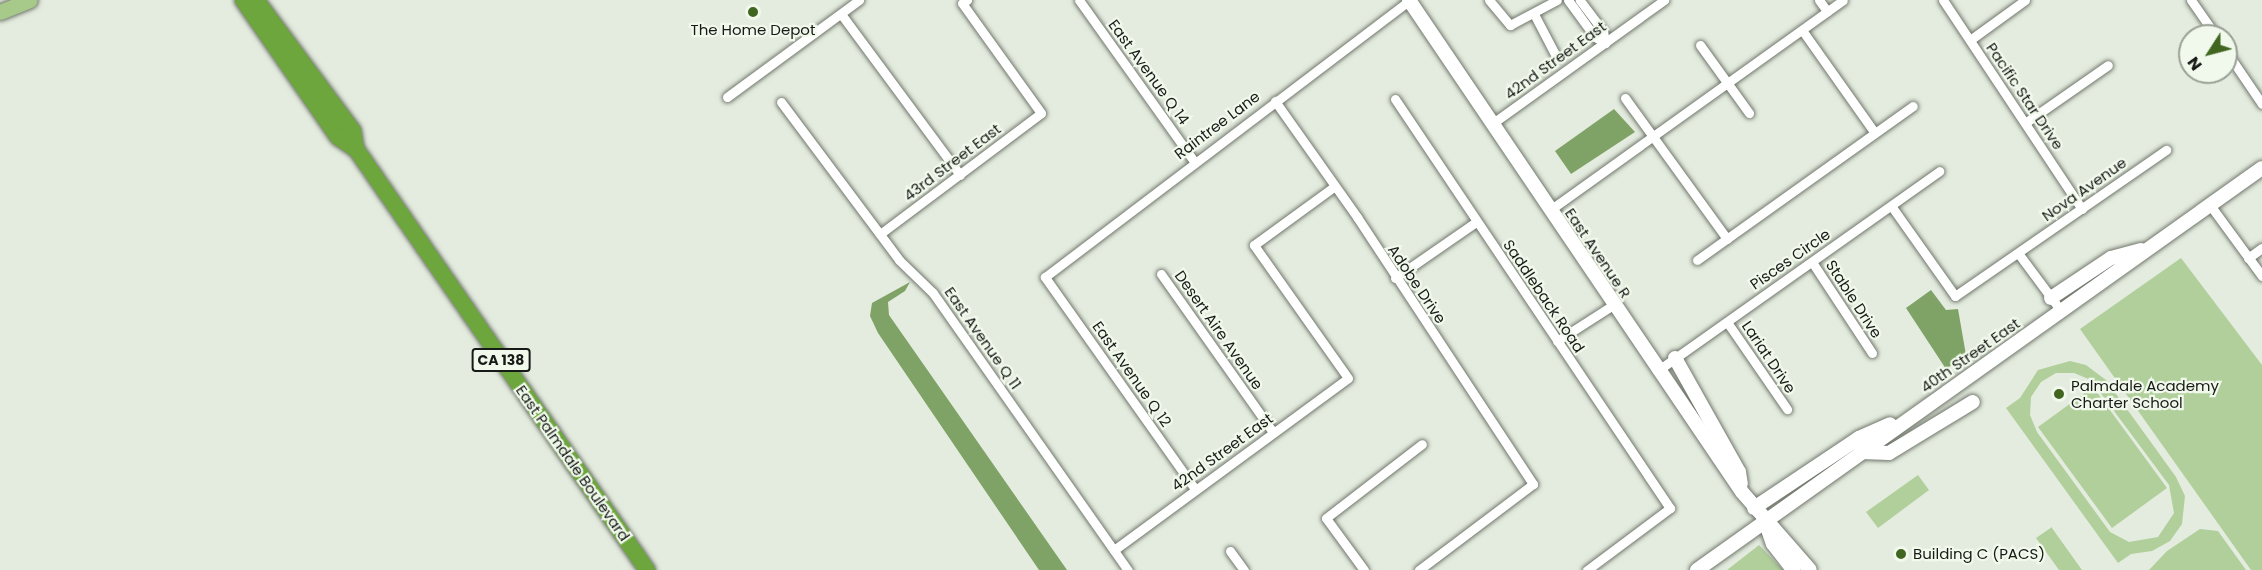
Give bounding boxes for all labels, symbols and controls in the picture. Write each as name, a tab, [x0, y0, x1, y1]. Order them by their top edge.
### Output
marker: The Home Depot	[746, 5, 760, 19]
street label: East Avenue Q 14	[1105, 16, 1193, 128]
street label: 42nd Street East	[1501, 17, 1609, 103]
place label: The Home Depot	[691, 21, 815, 39]
north arrow	[2178, 24, 2238, 84]
street label: Pacific Star Drive	[1983, 39, 2067, 153]
text: N	[2182, 52, 2208, 75]
street label: Raintree Lane	[1171, 87, 1263, 163]
street label: 43rd Street East	[900, 120, 1004, 204]
street label: Nova Avenue	[2038, 153, 2130, 225]
street label: East Avenue R	[1561, 205, 1635, 301]
street label: Pisces Circle	[1747, 225, 1833, 293]
street label: Saddleback Road	[1500, 236, 1588, 356]
street label: Adobe Drive	[1384, 241, 1450, 327]
street label: Stable Drive	[1822, 257, 1886, 341]
street label: Desert Aire Avenue	[1171, 267, 1267, 393]
street label: East Avenue Q 11	[941, 283, 1025, 393]
street label: 40th Street East	[1917, 314, 2023, 396]
street label: East Avenue Q 12	[1089, 318, 1175, 430]
street label: Lariat Drive	[1738, 318, 1800, 396]
road number: CA 138	[471, 349, 531, 371]
place label: Palmdale Academy Charter School	[2071, 376, 2219, 411]
street label: East Palmdale Boulevard	[512, 382, 634, 544]
marker: Palmdale Academy Charter School	[2052, 387, 2066, 401]
street label: 42nd Street East	[1168, 409, 1276, 495]
place label: Building C (PACS)	[1913, 545, 2045, 563]
marker: Building C (PACS)	[1894, 547, 1908, 561]

